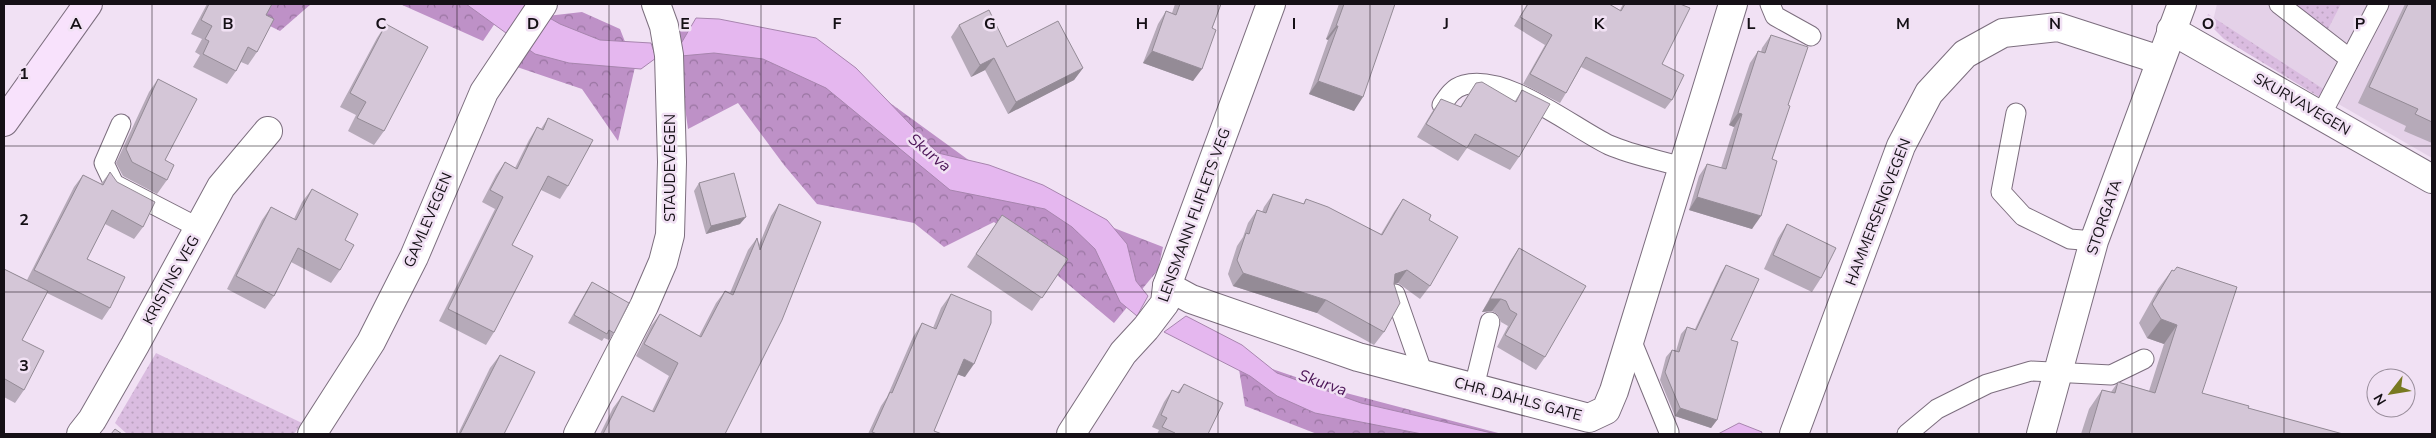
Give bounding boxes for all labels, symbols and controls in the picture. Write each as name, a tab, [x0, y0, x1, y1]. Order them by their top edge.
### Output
text: A	[70, 13, 82, 35]
text: B	[222, 13, 234, 35]
text: C	[376, 13, 387, 35]
text: D	[527, 13, 539, 35]
text: E	[680, 13, 690, 35]
text: F	[833, 13, 842, 35]
text: G	[984, 13, 996, 35]
text: H	[1136, 13, 1148, 35]
text: I	[1292, 13, 1296, 35]
text: J	[1442, 13, 1449, 35]
text: K	[1594, 13, 1606, 35]
text: L	[1747, 13, 1756, 35]
text: M	[1896, 13, 1910, 35]
text: N	[2049, 13, 2061, 35]
text: O	[2202, 13, 2214, 35]
text: P	[2355, 13, 2365, 35]
text: 1	[19, 63, 29, 85]
street label: SKURVAVEGEN	[2250, 68, 2354, 140]
street label: STAUDEVEGEN	[660, 114, 680, 222]
street label: LENSMANN FLIFLETS VEG	[1153, 125, 1235, 305]
water label: Skurva	[903, 128, 955, 177]
street label: HAMMERSENGVEGEN	[1841, 135, 1915, 289]
street label: GAMLEVEGEN	[399, 170, 457, 270]
street label: STORGATA	[2082, 177, 2126, 257]
text: 2	[19, 209, 29, 231]
street label: KRISTINS VEG	[138, 232, 204, 328]
text: 3	[19, 355, 29, 377]
water label: Skurva	[1296, 364, 1350, 401]
north arrow	[2366, 368, 2416, 418]
street label: CHR. DAHLS GATE	[1452, 372, 1584, 426]
text: N	[2369, 390, 2391, 409]

